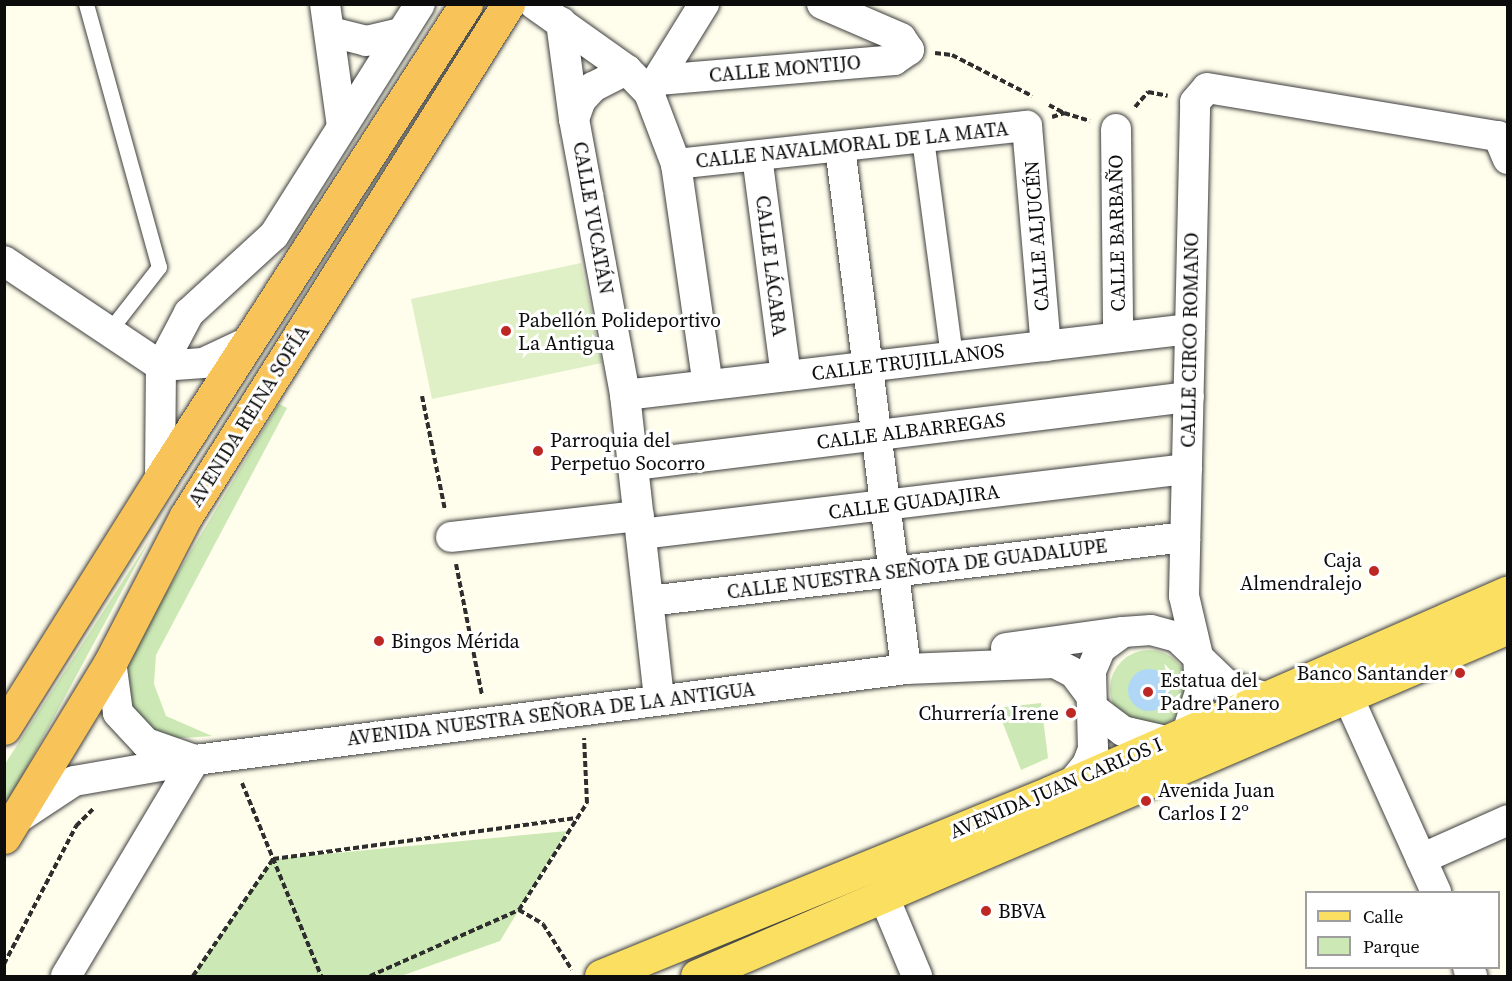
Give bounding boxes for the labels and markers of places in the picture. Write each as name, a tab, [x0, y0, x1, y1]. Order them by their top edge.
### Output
place label: Pabellón Polideportivo La Antigua	[518, 308, 721, 355]
marker: Pabellón Polideportivo La Antigua	[499, 324, 513, 338]
place label: Parroquia del Perpetuo Socorro	[550, 428, 705, 475]
marker: Parroquia del Perpetuo Socorro	[531, 444, 545, 458]
place label: Caja Almendralejo	[1240, 548, 1362, 595]
marker: Caja Almendralejo	[1367, 564, 1381, 578]
place label: Bingos Mérida	[391, 629, 520, 653]
marker: Bingos Mérida	[372, 634, 386, 648]
place label: Banco Santander	[1297, 661, 1448, 685]
marker: Banco Santander	[1453, 666, 1467, 680]
place label: Estatua del Padre Panero	[1160, 668, 1280, 715]
marker: Estatua del Padre Panero	[1141, 685, 1155, 699]
place label: Churrería Irene	[918, 701, 1059, 725]
marker: Churrería Irene	[1064, 706, 1078, 720]
place label: Avenida Juan Carlos I 2º	[1158, 778, 1275, 825]
marker: Avenida Juan Carlos I 2º	[1139, 794, 1153, 808]
place label: BBVA	[998, 899, 1046, 923]
marker: BBVA	[979, 904, 993, 918]

